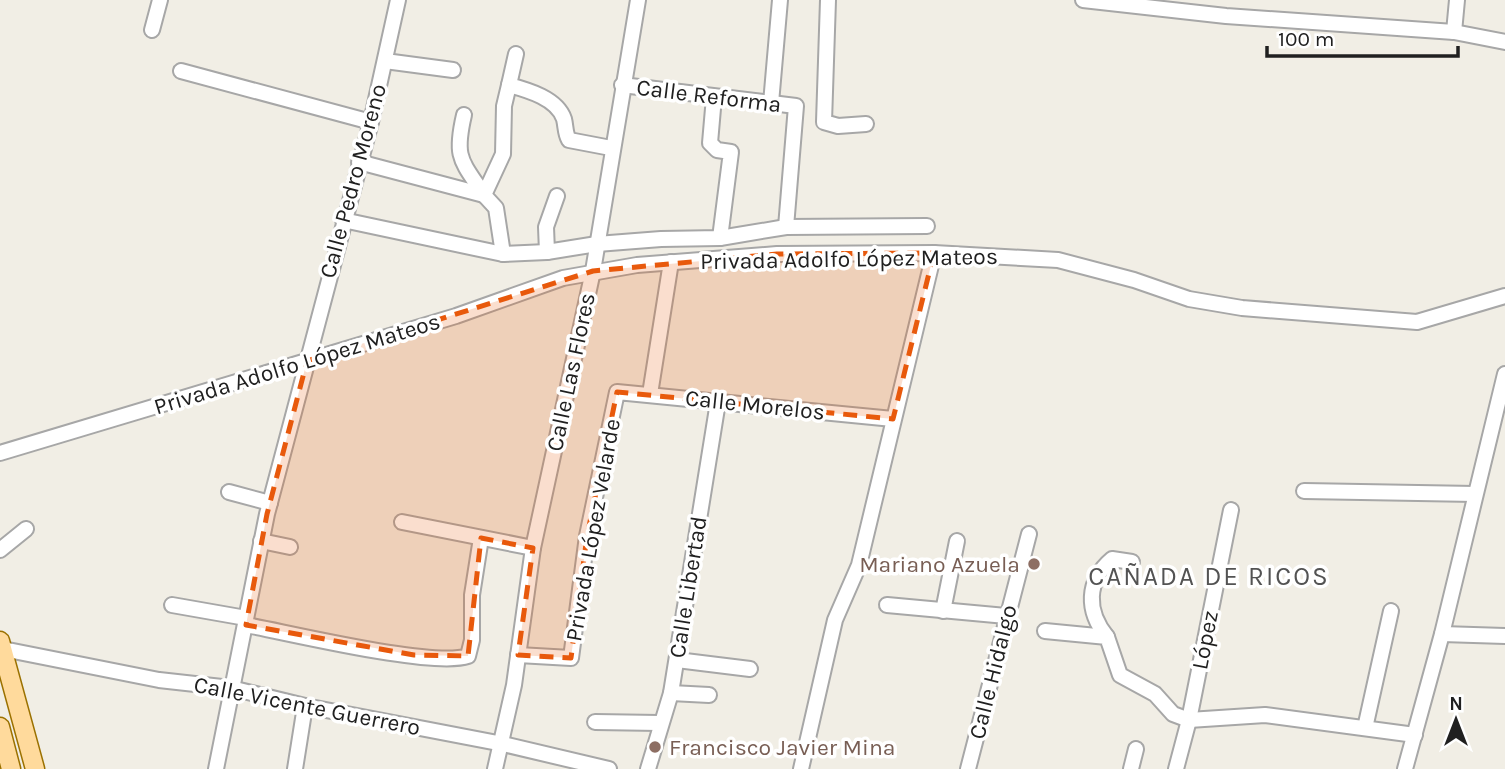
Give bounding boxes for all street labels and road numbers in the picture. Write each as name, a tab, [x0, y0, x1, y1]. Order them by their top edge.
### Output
street label: Calle Reforma	[635, 74, 783, 118]
street label: Calle Pedro Moreno	[314, 81, 392, 281]
street label: Privada Adolfo López Mateos	[700, 243, 998, 275]
street label: Calle Las Flores	[541, 290, 601, 454]
street label: Privada Adolfo López Mateos	[151, 308, 443, 420]
street label: Calle Morelos	[684, 384, 826, 426]
street label: Privada López Velarde	[560, 417, 626, 643]
street label: Calle Libertad	[663, 514, 713, 660]
street label: Calle Hidalgo	[963, 602, 1023, 742]
street label: López	[1186, 608, 1224, 672]
street label: Calle Vicente Guerrero	[192, 671, 422, 741]

